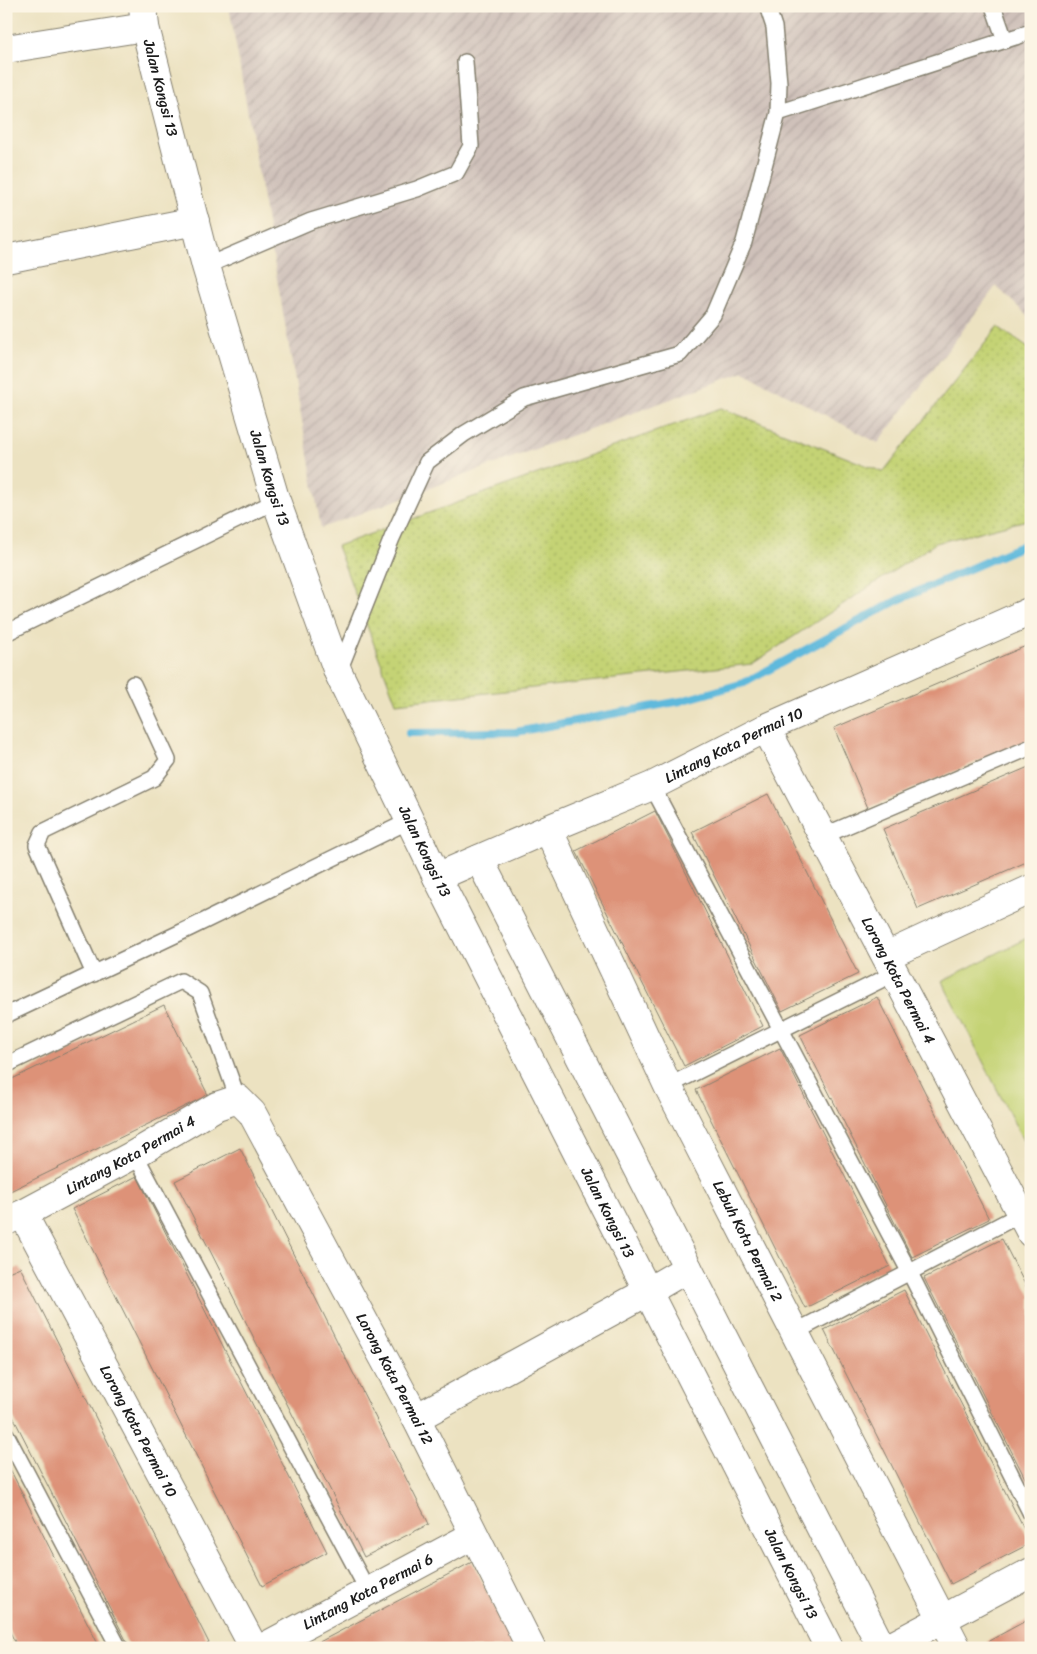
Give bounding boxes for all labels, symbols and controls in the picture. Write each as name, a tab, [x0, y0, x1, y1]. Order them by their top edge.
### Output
street label: Jalan Kongsi 13	[135, 36, 185, 139]
street label: Jalan Kongsi 13	[242, 426, 297, 530]
street label: Lintang Kota Permai 10	[660, 700, 808, 791]
street label: Jalan Kongsi 13	[391, 800, 458, 902]
street label: Lorong Kota Permai 4	[854, 912, 943, 1049]
street label: Lintang Kota Permai 4	[61, 1108, 201, 1202]
street label: Jalan Kongsi 13	[573, 1162, 642, 1263]
street label: Lebuh Kota Permai 2	[706, 1175, 790, 1307]
street label: Lorong Kota Permai 12	[349, 1308, 441, 1450]
street label: Lorong Kota Permai 10	[92, 1360, 185, 1502]
street label: Jalan Kongsi 13	[757, 1523, 825, 1624]
street label: Lintang Kota Permai 6	[298, 1546, 438, 1637]

